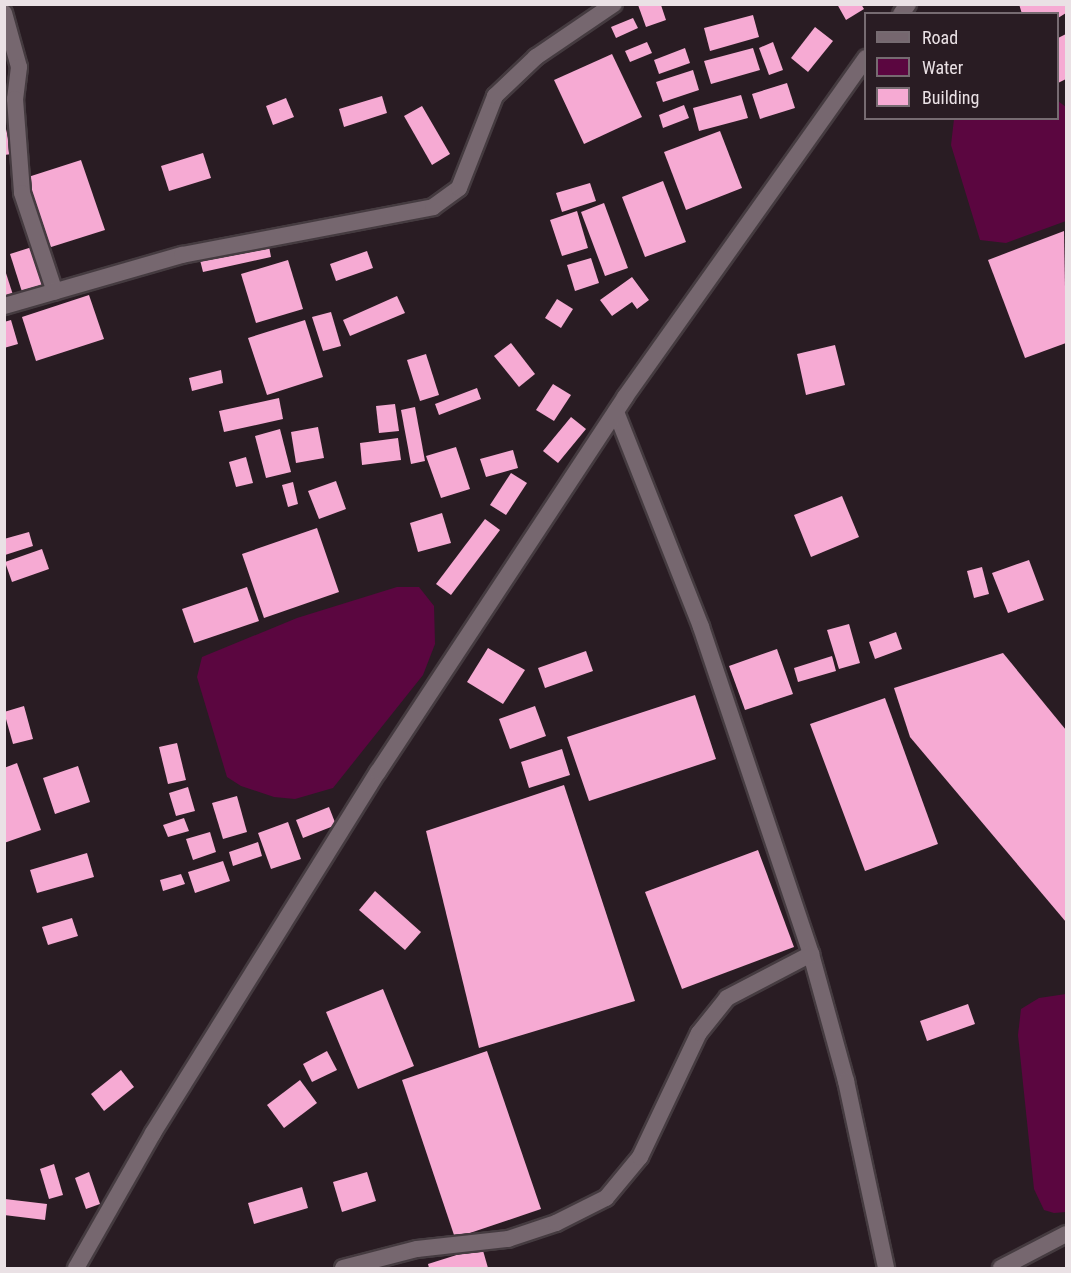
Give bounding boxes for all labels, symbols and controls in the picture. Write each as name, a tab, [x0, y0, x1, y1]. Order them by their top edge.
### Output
legend	[864, 12, 1059, 120]
text: Road	[922, 27, 958, 48]
text: Water	[922, 57, 963, 78]
text: Building	[922, 87, 979, 108]

